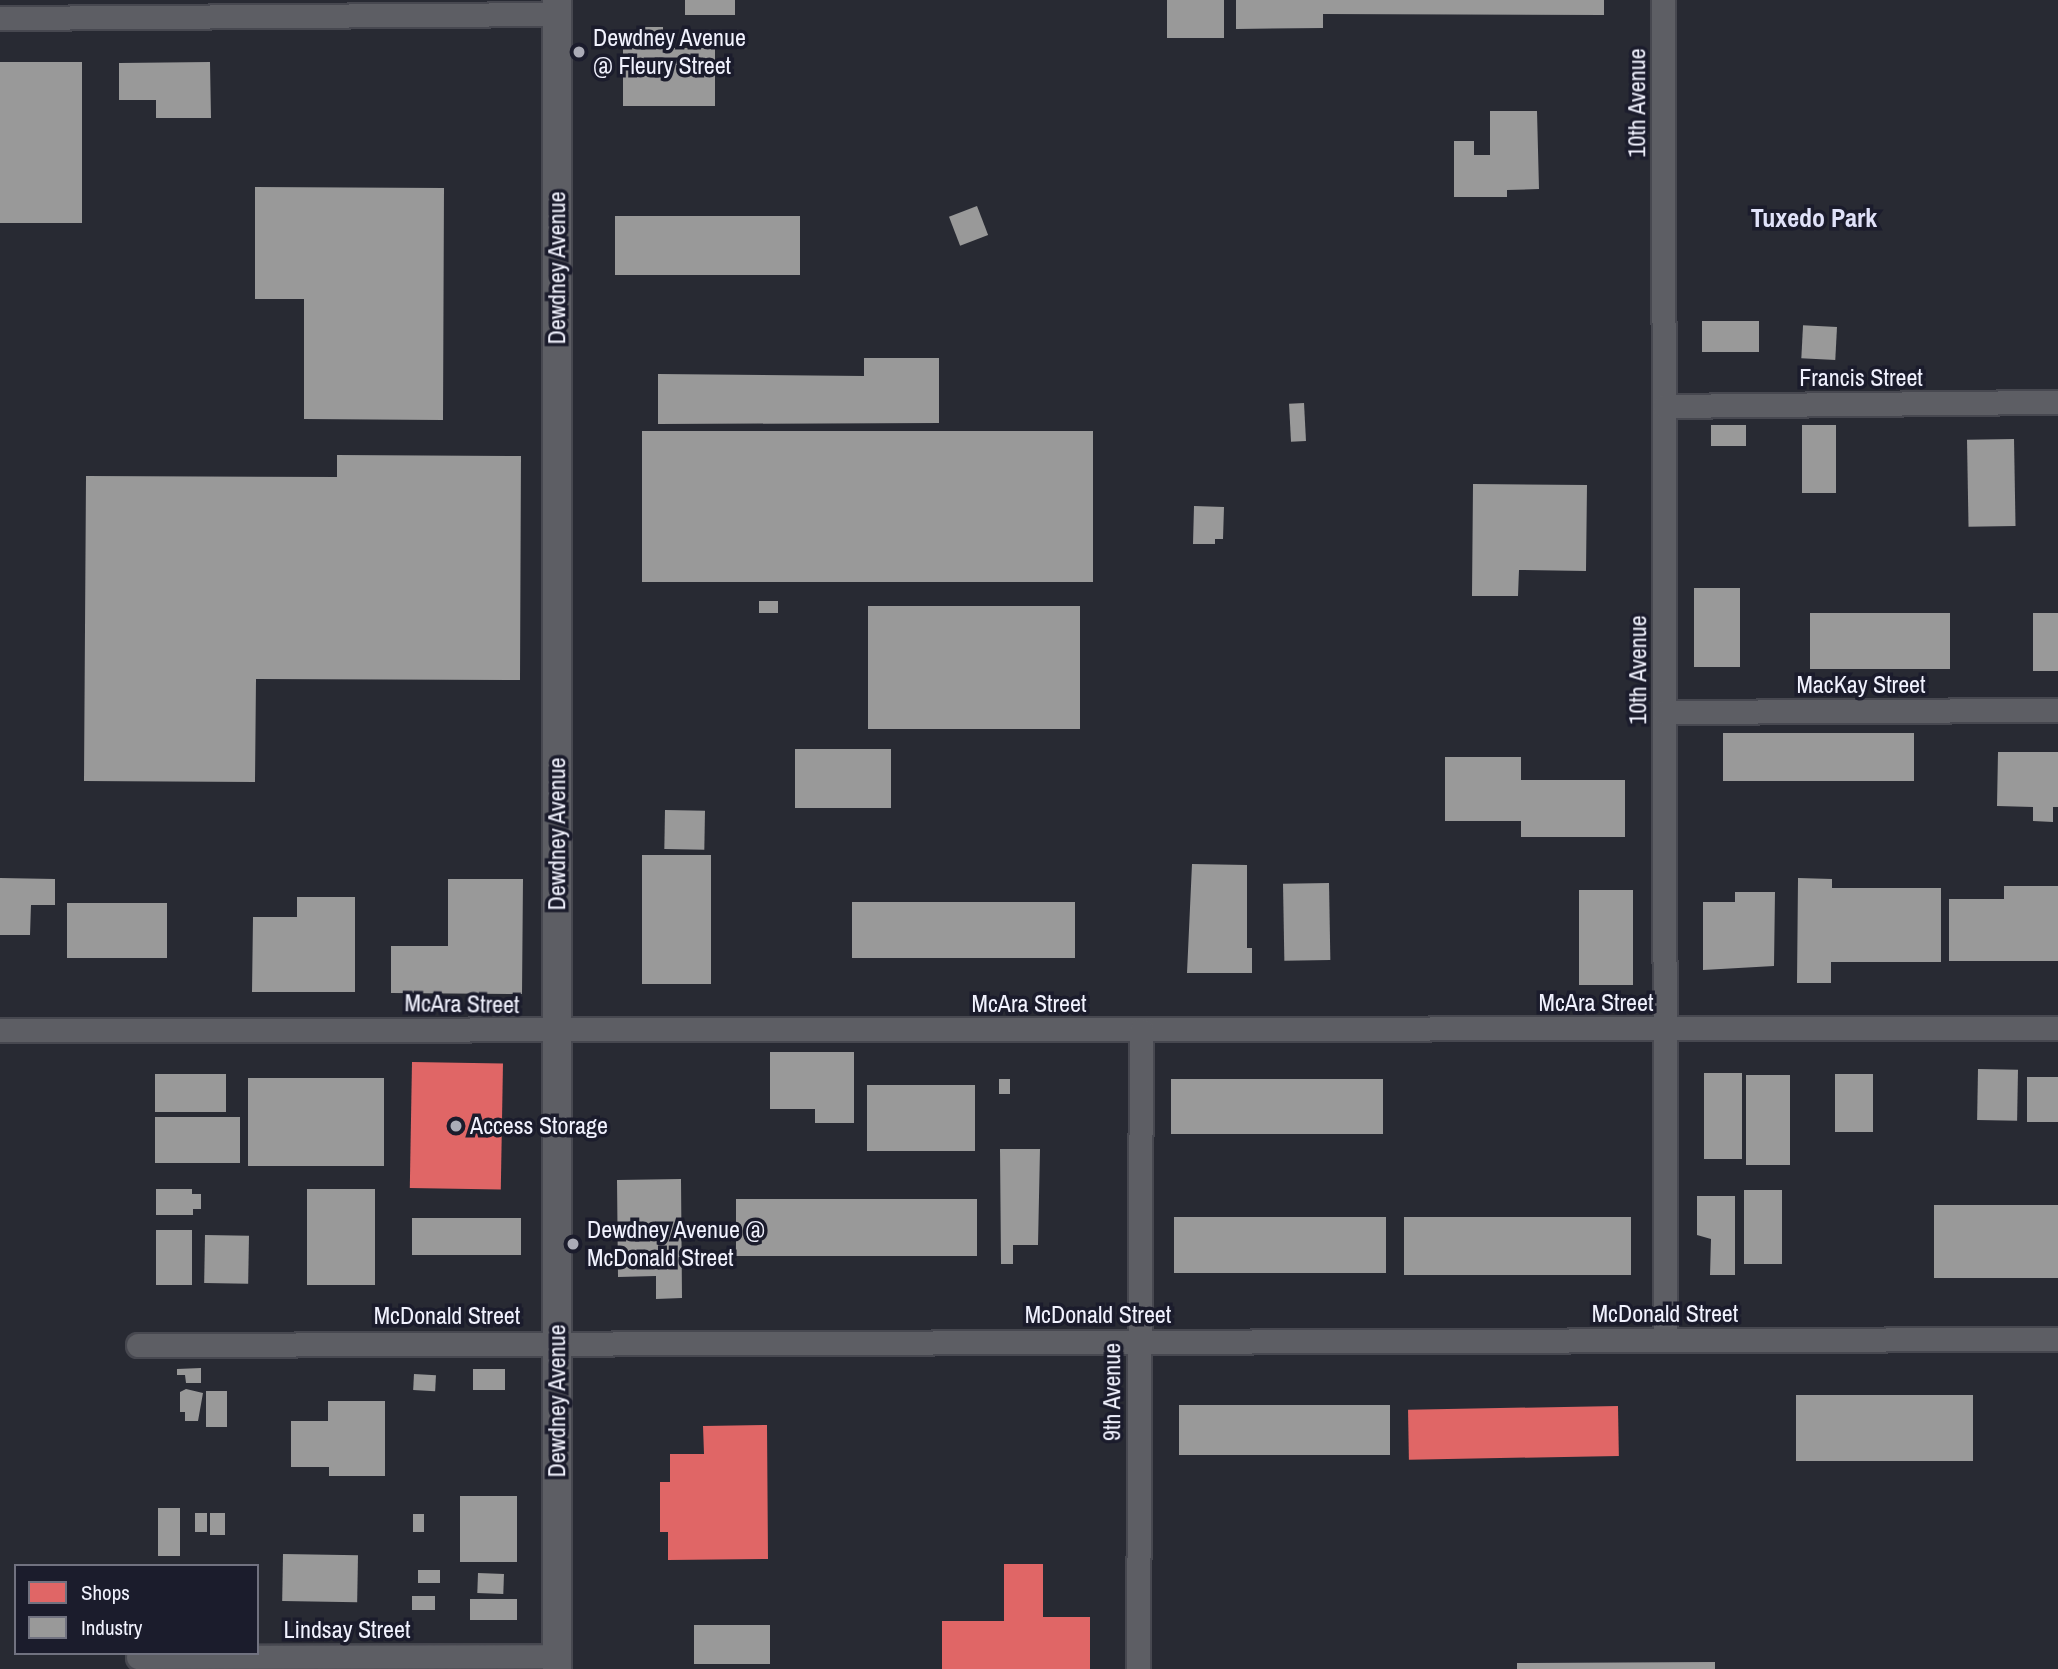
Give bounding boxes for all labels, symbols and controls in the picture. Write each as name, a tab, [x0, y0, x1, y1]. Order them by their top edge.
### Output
place label: Dewdney Avenue @ Fleury Street	[593, 24, 747, 80]
marker: Dewdney Avenue @ Fleury Street	[571, 44, 587, 60]
street label: 10th Avenue	[1623, 48, 1651, 158]
street label: Dewdney Avenue	[543, 191, 571, 345]
district label: Tuxedo Park	[1751, 202, 1877, 234]
street label: Francis Street	[1799, 364, 1923, 392]
street label: 10th Avenue	[1624, 615, 1652, 725]
street label: MacKay Street	[1796, 671, 1926, 699]
street label: Dewdney Avenue	[543, 757, 571, 911]
street label: McAra Street	[404, 989, 520, 1019]
street label: McAra Street	[1539, 989, 1653, 1017]
street label: McAra Street	[972, 990, 1086, 1018]
place label: Access Storage	[470, 1112, 608, 1140]
marker: Access Storage	[448, 1118, 464, 1134]
place label: Dewdney Avenue @ McDonald Street	[587, 1216, 766, 1272]
marker: Dewdney Avenue @ McDonald Street	[565, 1236, 581, 1252]
street label: McDonald Street	[1592, 1300, 1738, 1328]
street label: McDonald Street	[1025, 1301, 1171, 1329]
street label: McDonald Street	[374, 1302, 520, 1330]
street label: Dewdney Avenue	[543, 1324, 571, 1478]
street label: 9th Avenue	[1098, 1342, 1126, 1442]
legend	[14, 1564, 259, 1655]
text: Shops	[81, 1578, 130, 1607]
text: Industry	[81, 1613, 142, 1642]
street label: Lindsay Street	[284, 1616, 410, 1644]

